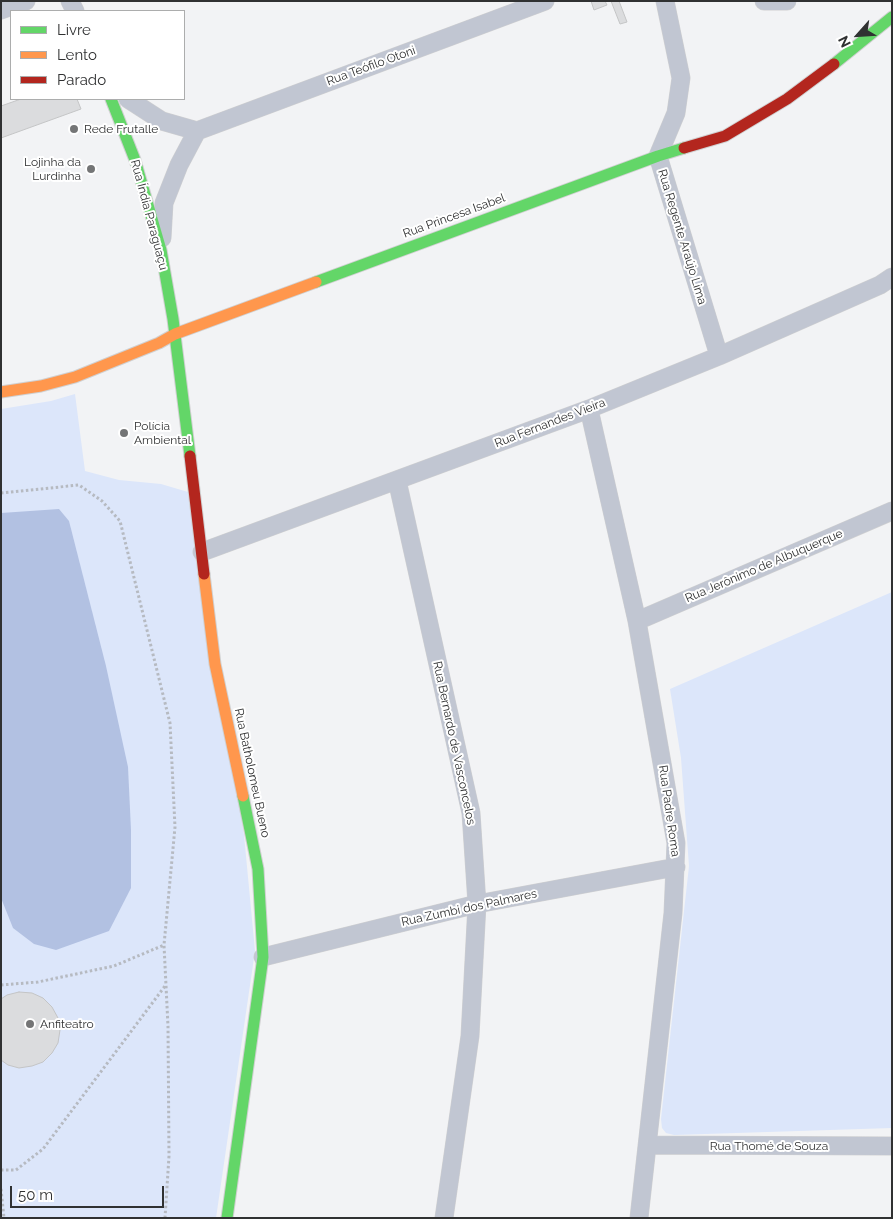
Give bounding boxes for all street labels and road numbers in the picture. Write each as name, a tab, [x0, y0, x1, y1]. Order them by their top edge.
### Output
street label: Rua Teófilo Otoni	[325, 43, 417, 89]
street label: Rua Índia Paraguaçu	[127, 158, 171, 272]
street label: Rua Regente Araújo Lima	[655, 168, 709, 306]
street label: Rua Princesa Isabel	[401, 191, 507, 241]
street label: Rua Fernandes Vieira	[493, 395, 607, 451]
street label: Rua Jerônimo de Albuquerque	[683, 526, 845, 606]
street label: Rua Bernardo de Vasconcelos	[430, 660, 478, 826]
street label: Rua Batholomeu Bueno	[231, 707, 273, 839]
street label: Rua Padre Roma	[655, 764, 683, 858]
street label: Rua Zumbi dos Palmares	[400, 887, 538, 929]
street label: Rua Thomé de Souza	[710, 1139, 828, 1153]

